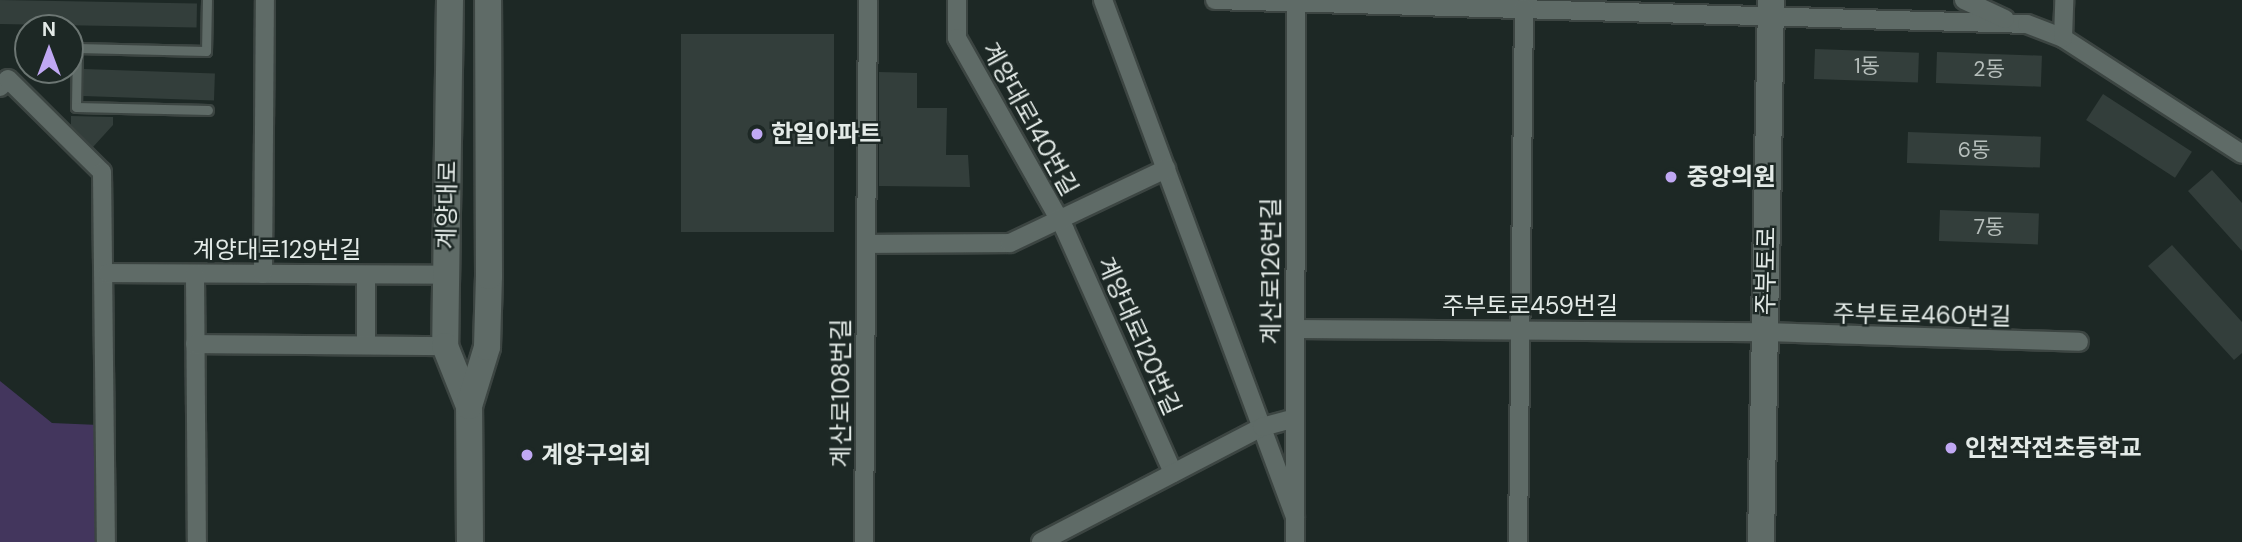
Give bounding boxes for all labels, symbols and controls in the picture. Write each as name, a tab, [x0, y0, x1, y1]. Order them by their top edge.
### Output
north arrow	[14, 14, 84, 84]
text: N	[42, 17, 56, 42]
street label: 계양대로140번길	[976, 37, 1084, 201]
house number: 1동	[1854, 53, 1880, 79]
house number: 2동	[1973, 56, 2005, 82]
place label: 한일아파트	[771, 120, 881, 148]
marker: 한일아파트	[749, 126, 765, 142]
house number: 6동	[1958, 137, 1990, 163]
street label: 계양대로	[432, 161, 462, 249]
place label: 중앙의원	[1687, 163, 1775, 191]
marker: 중앙의원	[1661, 167, 1681, 187]
street label: 계산로126번길	[1257, 198, 1285, 344]
house number: 7동	[1974, 214, 2004, 240]
street label: 주부토로	[1751, 227, 1781, 315]
street label: 계양대로129번길	[193, 236, 361, 264]
street label: 계양대로120번길	[1091, 253, 1187, 419]
street label: 주부토로459번길	[1442, 292, 1618, 320]
street label: 주부토로460번길	[1832, 299, 2012, 331]
street label: 계산로108번길	[827, 319, 855, 467]
place label: 인천작전초등학교	[1965, 434, 2142, 462]
marker: 인천작전초등학교	[1943, 440, 1959, 456]
place label: 계양구의회	[541, 441, 651, 469]
marker: 계양구의회	[519, 447, 535, 463]

